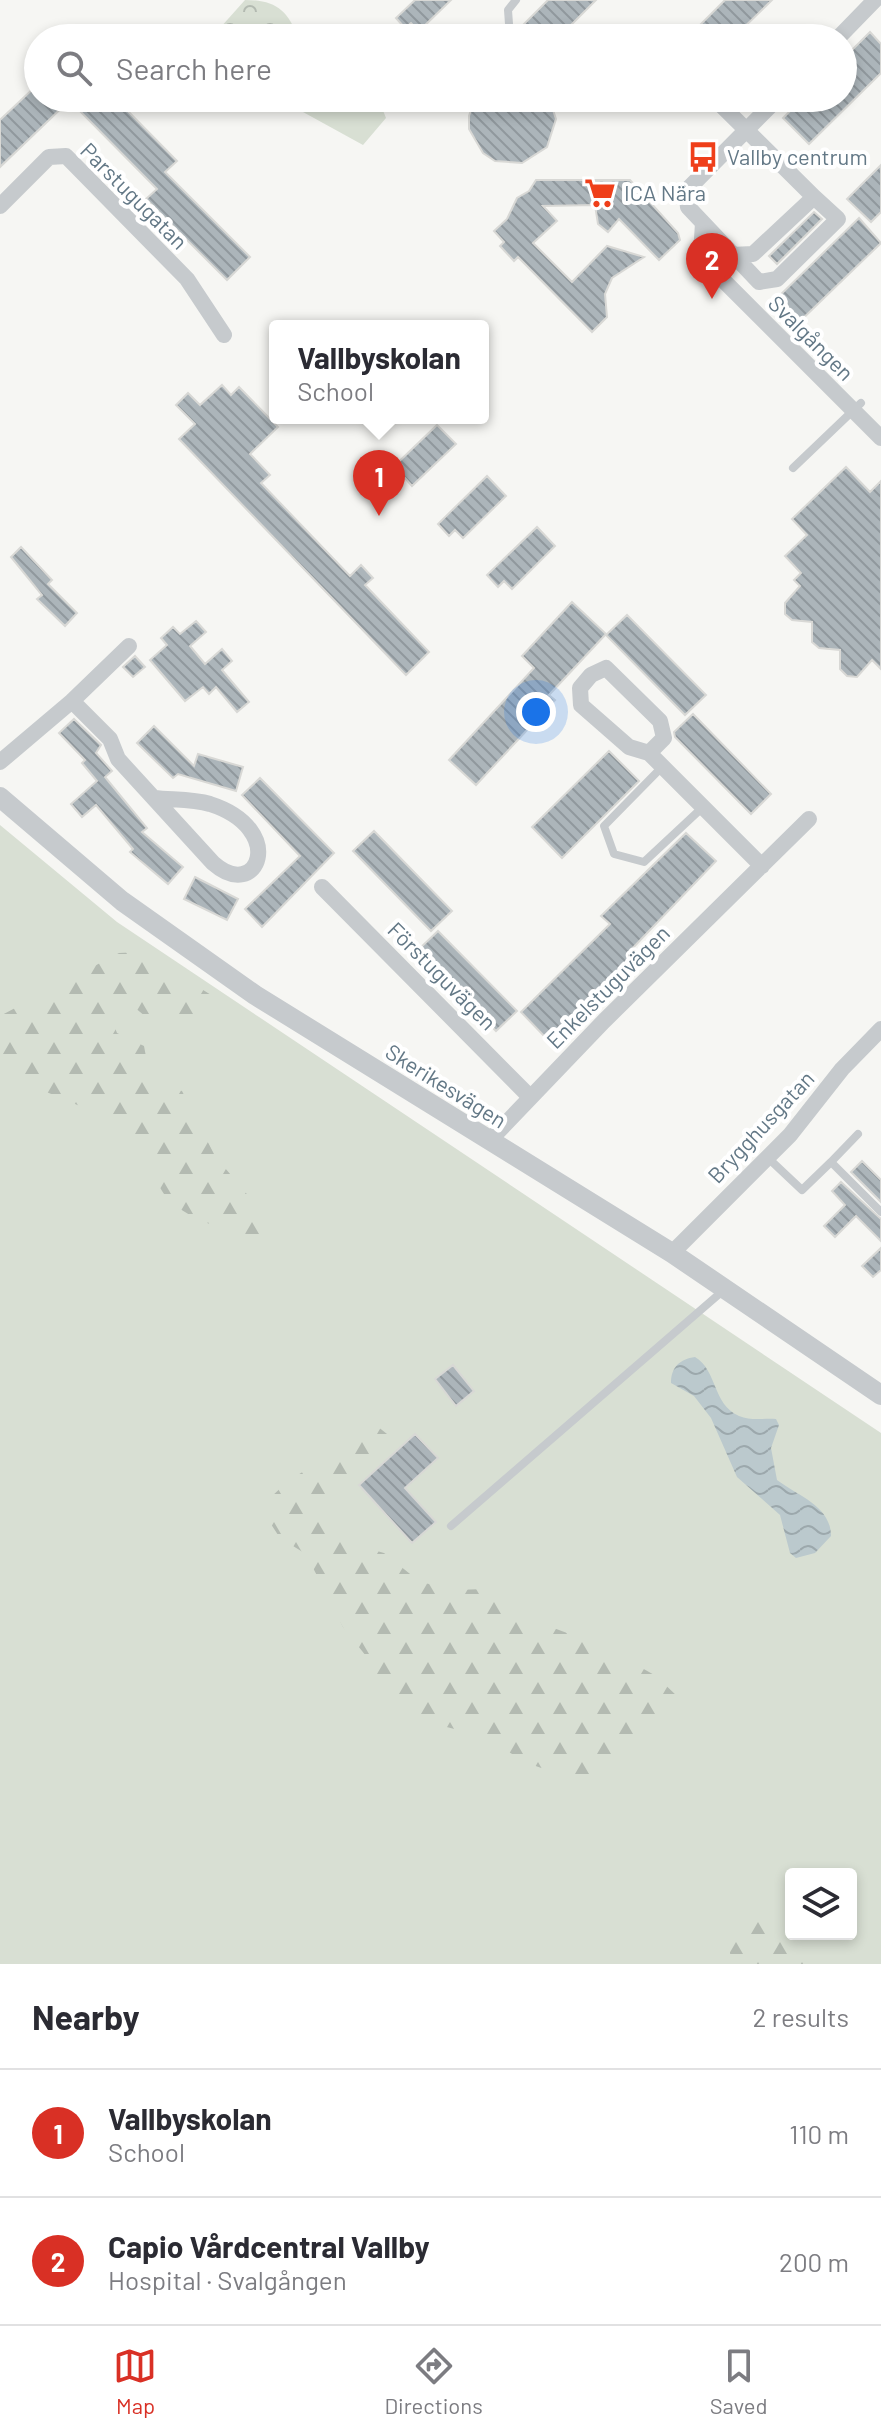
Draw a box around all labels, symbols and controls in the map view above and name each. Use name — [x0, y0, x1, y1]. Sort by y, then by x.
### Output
search box — [24, 24, 857, 112]
icon: search — [52, 46, 96, 90]
text: Search here — [116, 50, 272, 86]
street label: Parstugugatan — [76, 137, 193, 254]
bus stop icon: Vallby centrum — [686, 140, 720, 174]
place label: Vallby centrum — [727, 143, 868, 169]
supermarket icon: ICA Nära — [583, 176, 617, 210]
place label: ICA Nära — [624, 179, 706, 205]
pin: 2 — [686, 233, 738, 299]
street label: Svalgången — [764, 289, 860, 385]
popup — [269, 320, 489, 424]
text: Vallbyskolan — [297, 339, 461, 375]
text: School — [297, 375, 374, 406]
pin: 1 — [353, 450, 405, 516]
your location — [516, 692, 556, 732]
street label: Förstuguvägen — [383, 916, 502, 1035]
street label: Enkelstuguvägen — [540, 919, 674, 1053]
street label: Skerikesvägen — [381, 1038, 512, 1133]
street label: Brygghusgatan — [702, 1065, 819, 1188]
map controls — [785, 1868, 857, 1940]
button: layers — [785, 1868, 857, 1940]
text: Nearby — [32, 1996, 140, 2037]
text: 2 results — [753, 2001, 849, 2032]
text: Vallbyskolan — [108, 2100, 272, 2136]
text: 1 — [53, 2118, 63, 2149]
text: 110 m — [789, 2118, 849, 2149]
text: School — [108, 2136, 185, 2167]
text: Capio Vårdcentral Vallby — [108, 2228, 430, 2264]
text: 2 — [51, 2246, 65, 2277]
text: 200 m — [779, 2246, 849, 2277]
text: Hospital · Svalgången — [108, 2264, 347, 2295]
tab: Map — [113, 2344, 157, 2418]
tab: Directions — [384, 2344, 483, 2418]
tab: Saved — [710, 2344, 767, 2418]

